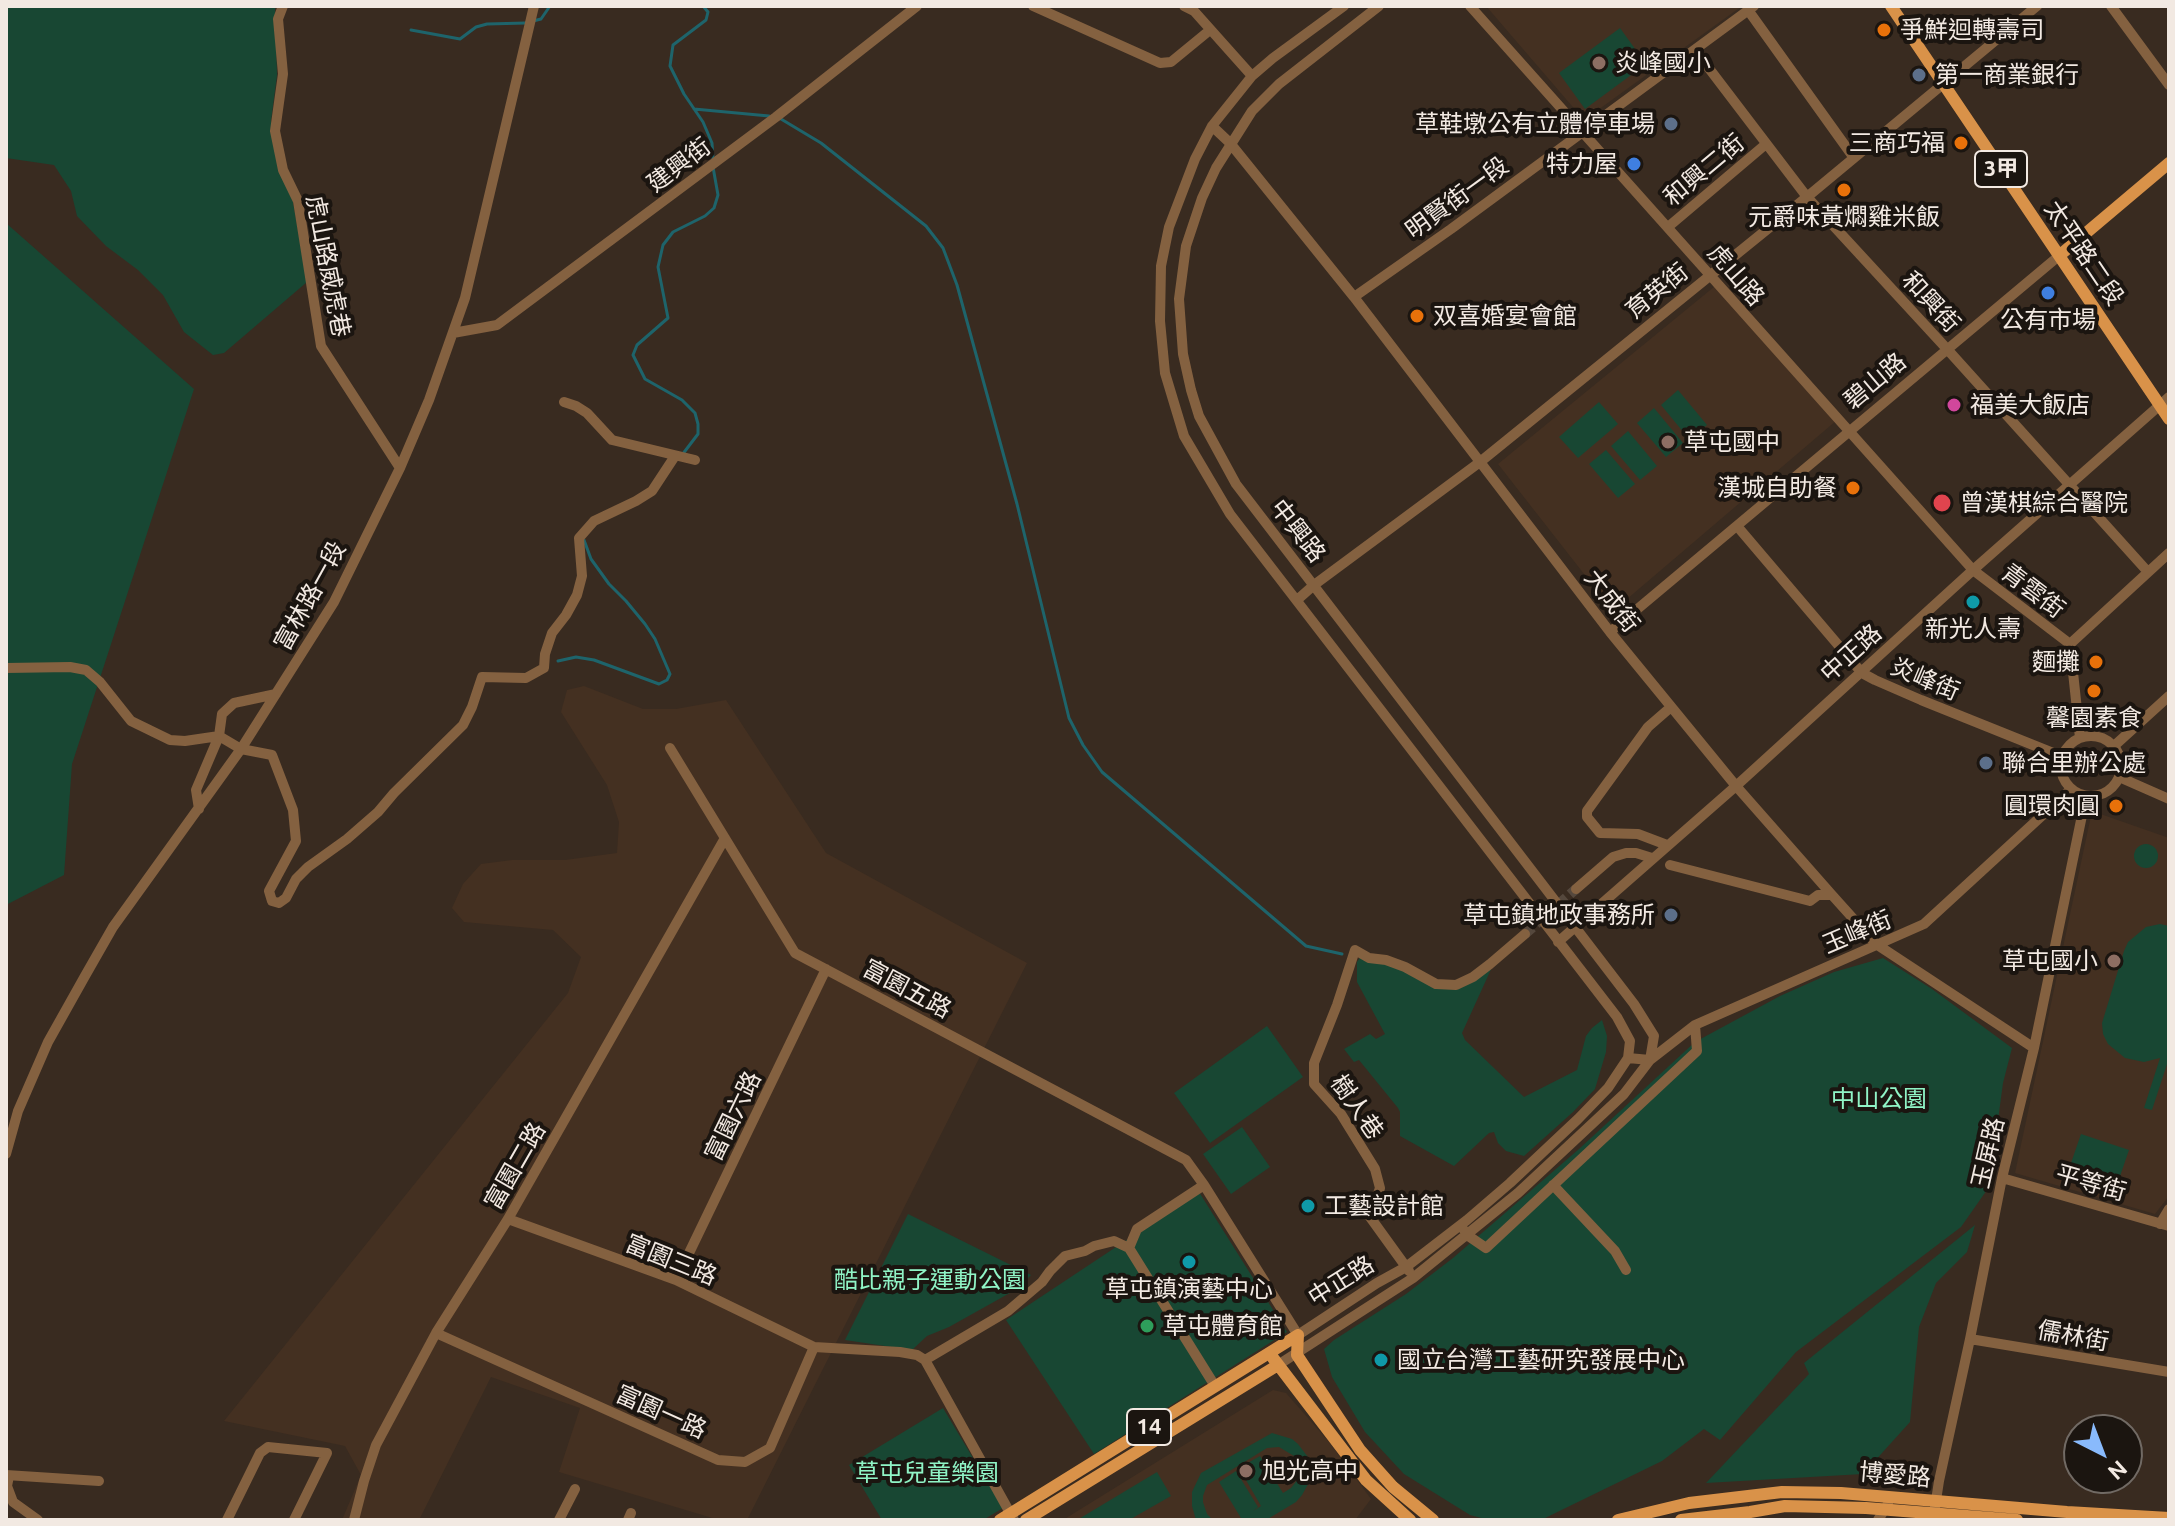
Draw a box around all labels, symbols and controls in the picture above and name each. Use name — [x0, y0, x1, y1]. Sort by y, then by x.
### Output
place label: 爭鮮迴轉壽司 — [1900, 16, 2044, 44]
marker: 爭鮮迴轉壽司 — [1875, 21, 1893, 39]
place label: 炎峰國小 — [1615, 49, 1711, 77]
marker: 炎峰國小 — [1590, 54, 1608, 72]
place label: 第一商業銀行 — [1935, 61, 2079, 89]
marker: 第一商業銀行 — [1910, 66, 1928, 84]
place label: 草鞋墩公有立體停車場 — [1415, 110, 1655, 138]
marker: 草鞋墩公有立體停車場 — [1662, 115, 1680, 133]
street label: 和興二街 — [1658, 128, 1750, 212]
place label: 三商巧福 — [1849, 129, 1945, 157]
street label: 建興街 — [642, 132, 716, 198]
marker: 三商巧福 — [1952, 134, 1970, 152]
place label: 特力屋 — [1546, 150, 1618, 178]
street label: 明賢街一段 — [1400, 151, 1514, 245]
road number: 3甲 — [1975, 151, 2027, 187]
marker: 特力屋 — [1625, 155, 1643, 173]
marker: 元爵味黃燜雞米飯 — [1835, 181, 1853, 199]
street label: 虎山路威虎巷 — [300, 193, 356, 339]
street label: 太平路二段 — [2039, 195, 2129, 311]
place label: 元爵味黃燜雞米飯 — [1748, 203, 1940, 231]
street label: 虎山路 — [1702, 238, 1770, 312]
street label: 育英街 — [1620, 257, 1694, 325]
street label: 和興街 — [1896, 266, 1966, 338]
marker: 公有市場 — [2039, 284, 2057, 302]
place label: 双喜婚宴會館 — [1433, 302, 1577, 330]
place label: 公有市場 — [2000, 306, 2096, 334]
marker: 双喜婚宴會館 — [1408, 307, 1426, 325]
street label: 碧山路 — [1838, 347, 1912, 415]
place label: 福美大飯店 — [1970, 391, 2090, 419]
marker: 福美大飯店 — [1945, 396, 1963, 414]
place label: 草屯國中 — [1684, 428, 1780, 456]
marker: 草屯國中 — [1659, 433, 1677, 451]
place label: 漢城自助餐 — [1717, 474, 1837, 502]
marker: 漢城自助餐 — [1844, 479, 1862, 497]
place label: 曾漢棋綜合醫院 — [1960, 489, 2128, 517]
marker: 曾漢棋綜合醫院 — [1931, 492, 1953, 514]
street label: 中興路 — [1264, 494, 1332, 568]
street label: 富林路一段 — [268, 537, 352, 655]
street label: 青雲街 — [1996, 558, 2070, 624]
street label: 大成街 — [1578, 564, 1646, 638]
marker: 新光人壽 — [1964, 593, 1982, 611]
place label: 新光人壽 — [1925, 615, 2021, 643]
street label: 中正路 — [1815, 618, 1887, 688]
place label: 麵攤 — [2032, 648, 2080, 676]
street label: 炎峰街 — [1886, 652, 1964, 706]
marker: 麵攤 — [2087, 653, 2105, 671]
marker: 馨園素食 — [2085, 682, 2103, 700]
place label: 馨園素食 — [2046, 704, 2142, 732]
place label: 聯合里辦公處 — [2002, 749, 2146, 777]
marker: 聯合里辦公處 — [1977, 754, 1995, 772]
place label: 圓環肉圓 — [2004, 792, 2100, 820]
marker: 圓環肉圓 — [2107, 797, 2125, 815]
place label: 草屯鎮地政事務所 — [1463, 901, 1655, 929]
street label: 玉峰街 — [1818, 905, 1896, 959]
marker: 草屯鎮地政事務所 — [1662, 906, 1680, 924]
place label: 草屯國小 — [2002, 947, 2098, 975]
marker: 草屯國小 — [2105, 952, 2123, 970]
street label: 富園五路 — [858, 954, 956, 1024]
street label: 富園六路 — [699, 1067, 767, 1165]
street label: 樹人巷 — [1325, 1069, 1389, 1145]
park label: 中山公園 — [1831, 1085, 1927, 1113]
street label: 玉屏路 — [1966, 1115, 2010, 1191]
street label: 富園二路 — [479, 1117, 551, 1215]
street label: 平等街 — [2052, 1159, 2130, 1207]
place label: 工藝設計館 — [1324, 1192, 1444, 1220]
marker: 工藝設計館 — [1299, 1197, 1317, 1215]
street label: 富園三路 — [621, 1229, 721, 1291]
street label: 中正路 — [1303, 1250, 1379, 1312]
marker: 草屯鎮演藝中心 — [1180, 1253, 1198, 1271]
park label: 酷比親子運動公園 — [834, 1266, 1026, 1294]
place label: 草屯鎮演藝中心 — [1105, 1275, 1273, 1303]
place label: 草屯體育館 — [1163, 1312, 1283, 1340]
street label: 儒林街 — [2035, 1316, 2111, 1356]
marker: 草屯體育館 — [1138, 1317, 1156, 1335]
place label: 國立台灣工藝研究發展中心 — [1397, 1346, 1685, 1374]
marker: 國立台灣工藝研究發展中心 — [1372, 1351, 1390, 1369]
street label: 富園一路 — [611, 1379, 711, 1445]
road number: 14 — [1127, 1409, 1171, 1445]
north arrow — [2063, 1414, 2143, 1494]
text: N — [2104, 1456, 2133, 1485]
place label: 旭光高中 — [1262, 1457, 1358, 1485]
street label: 博愛路 — [1858, 1458, 1932, 1492]
park label: 草屯兒童樂園 — [855, 1459, 999, 1487]
marker: 旭光高中 — [1237, 1462, 1255, 1480]

